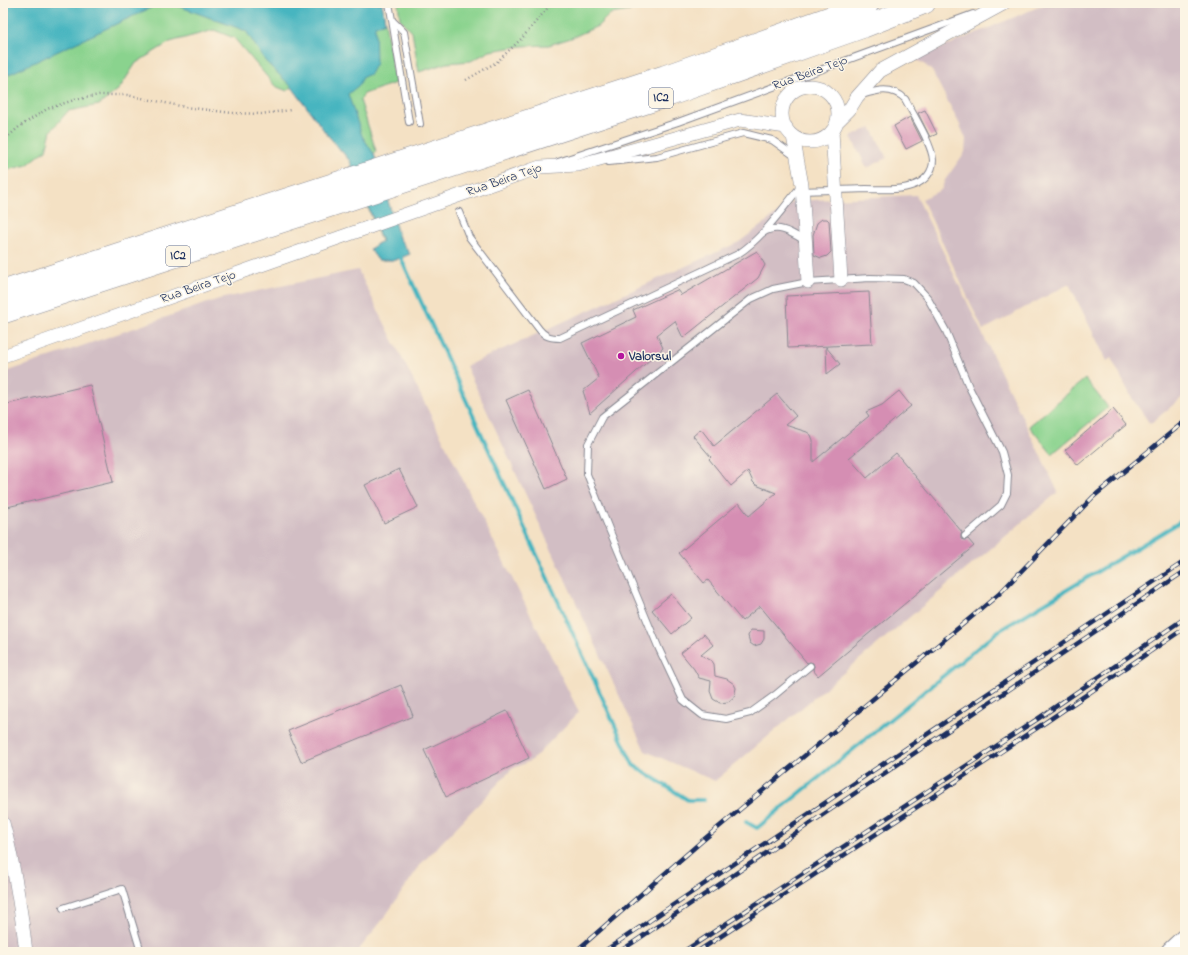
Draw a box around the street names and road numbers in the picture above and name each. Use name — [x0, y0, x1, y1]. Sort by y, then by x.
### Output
street label: Rua Beira Tejo — [770, 51, 850, 95]
road number: IC2 — [649, 88, 673, 108]
street label: Rua Beira Tejo — [464, 158, 545, 202]
road number: IC2 — [166, 246, 190, 266]
street label: Rua Beira Tejo — [158, 265, 239, 309]

